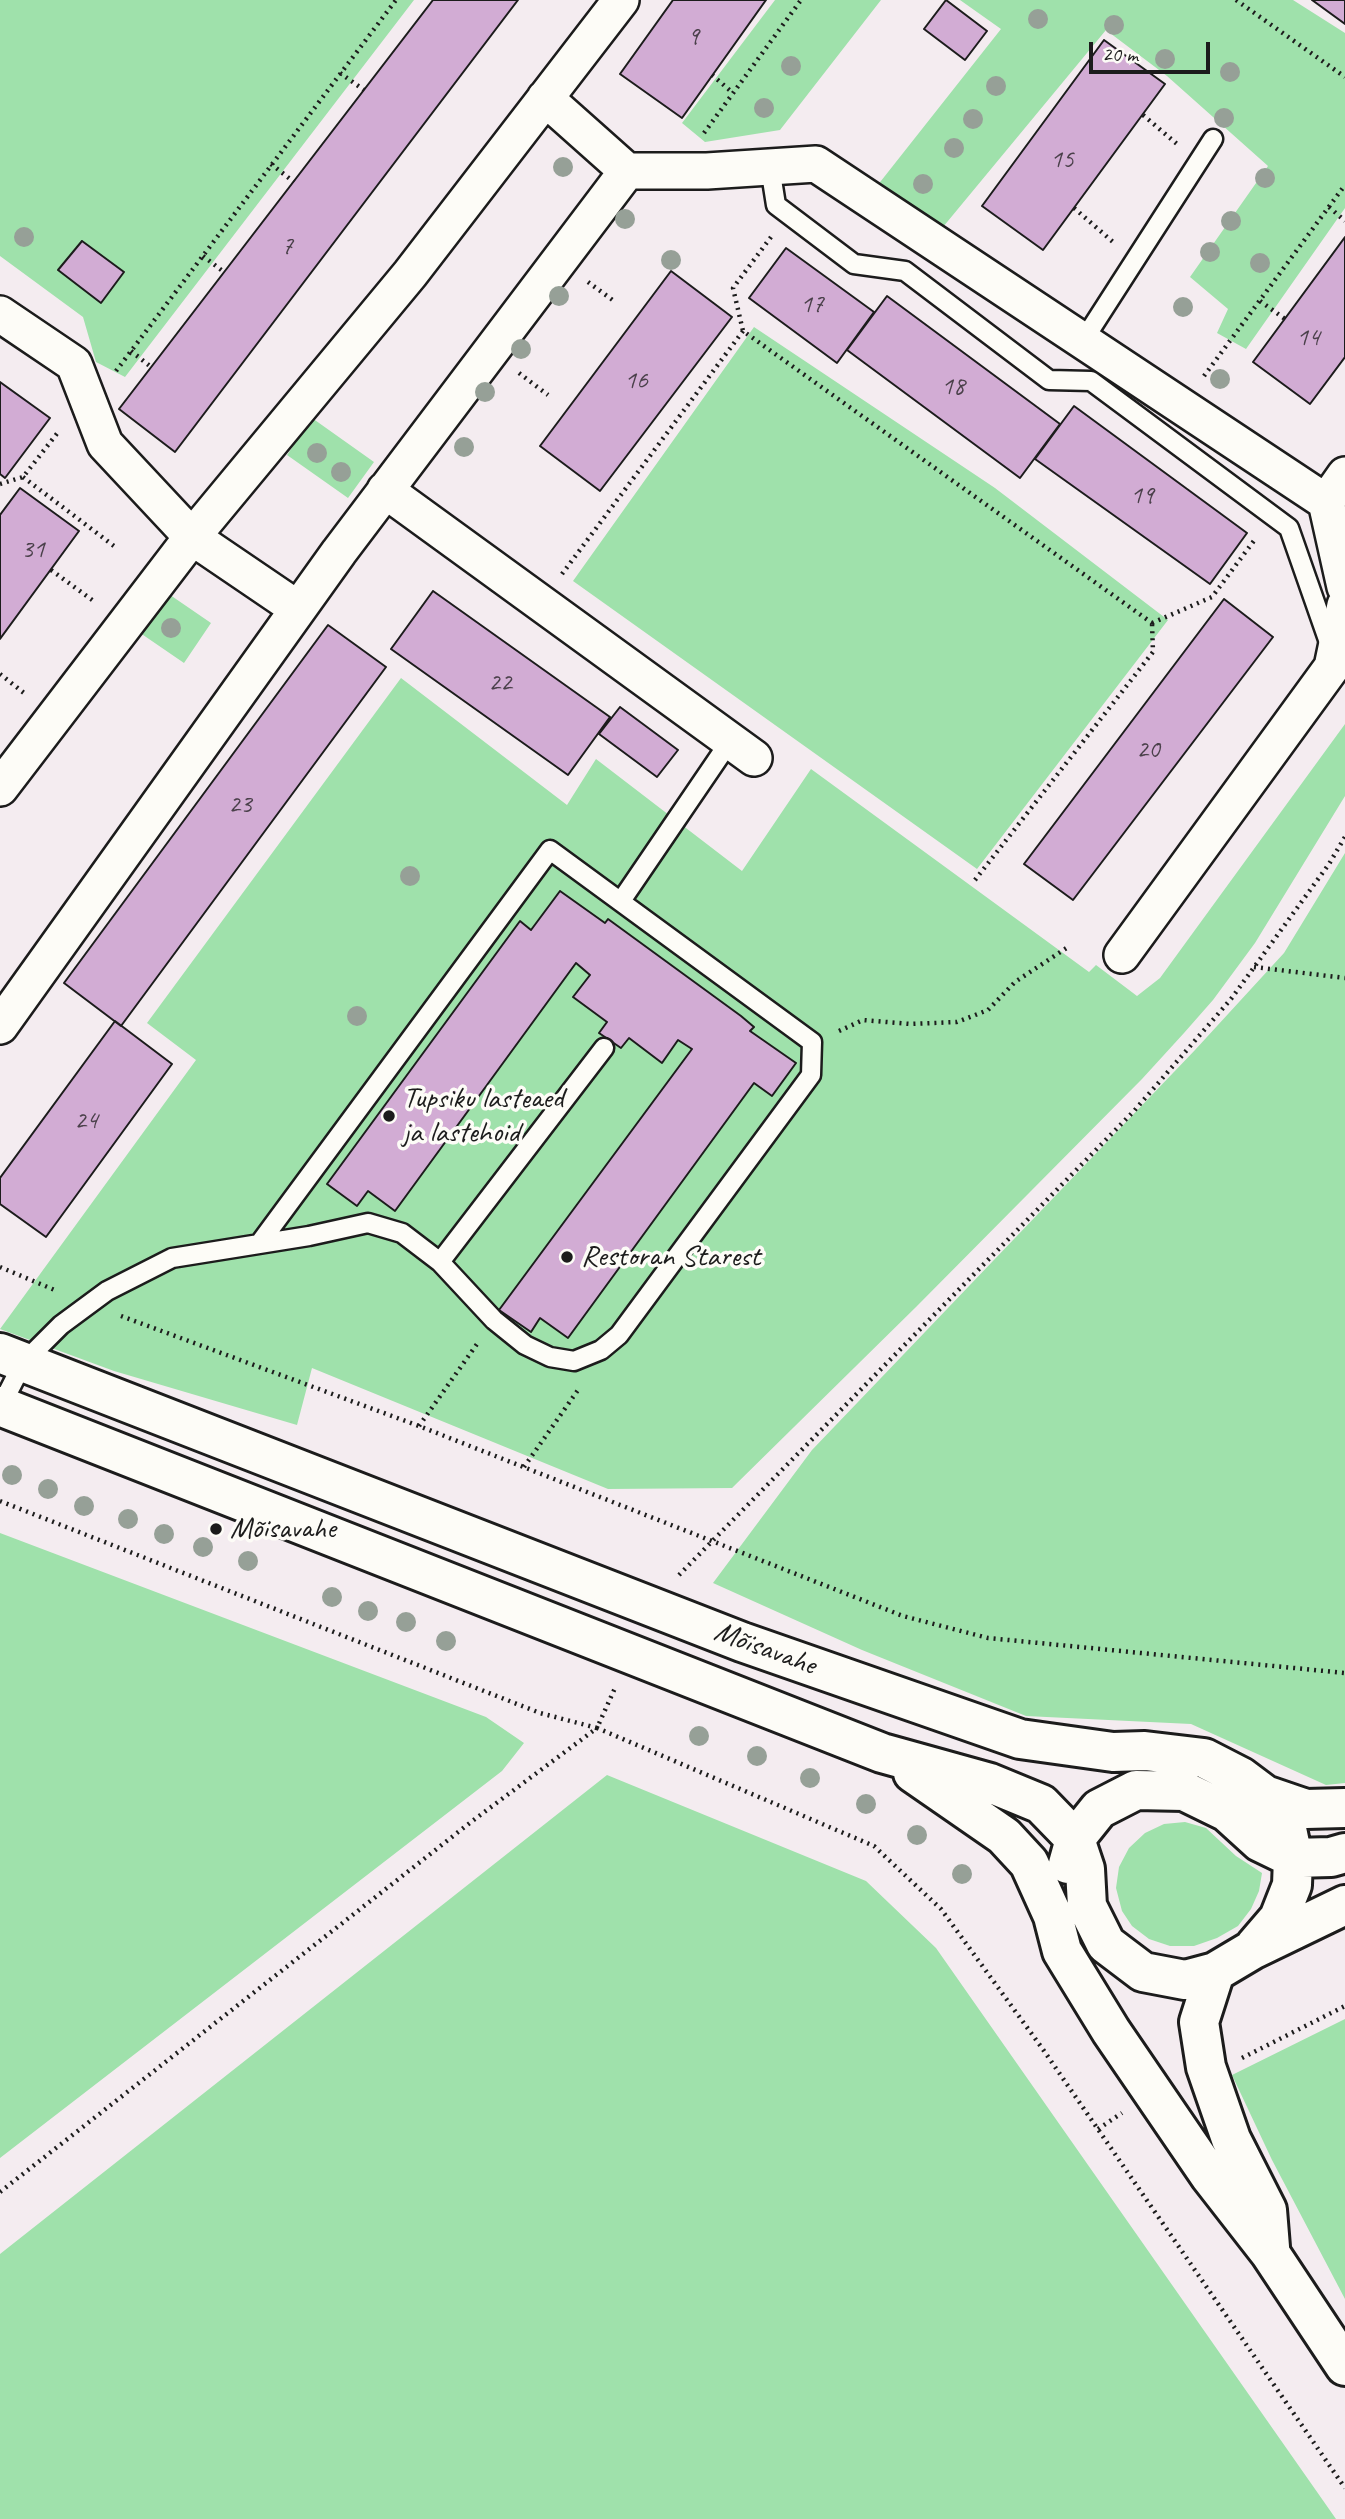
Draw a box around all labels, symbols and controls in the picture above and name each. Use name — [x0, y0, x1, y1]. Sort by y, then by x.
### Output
house number: 9 — [687, 21, 699, 53]
scale bar — [1093, 28, 1214, 72]
text: 20 m — [1102, 41, 1138, 67]
house number: 15 — [1050, 144, 1074, 176]
house number: 7 — [281, 231, 293, 263]
house number: 17 — [800, 289, 824, 321]
house number: 14 — [1296, 322, 1320, 354]
house number: 16 — [624, 365, 648, 397]
house number: 18 — [941, 371, 965, 403]
house number: 19 — [1130, 480, 1154, 512]
house number: 31 — [21, 534, 45, 566]
house number: 22 — [488, 667, 512, 699]
house number: 20 — [1136, 734, 1160, 766]
house number: 23 — [228, 789, 252, 821]
place label: Tupsiku lasteaed ja lastehoid — [403, 1081, 564, 1152]
house number: 24 — [74, 1105, 98, 1137]
marker: Tupsiku lasteaed ja lastehoid — [381, 1108, 397, 1124]
place label: Restoran Starest — [581, 1239, 760, 1275]
marker: Restoran Starest — [559, 1249, 575, 1265]
place label: Mõisavahe — [230, 1511, 336, 1547]
marker: Mõisavahe — [208, 1521, 224, 1537]
street label: Mõisavahe — [709, 1614, 821, 1684]

